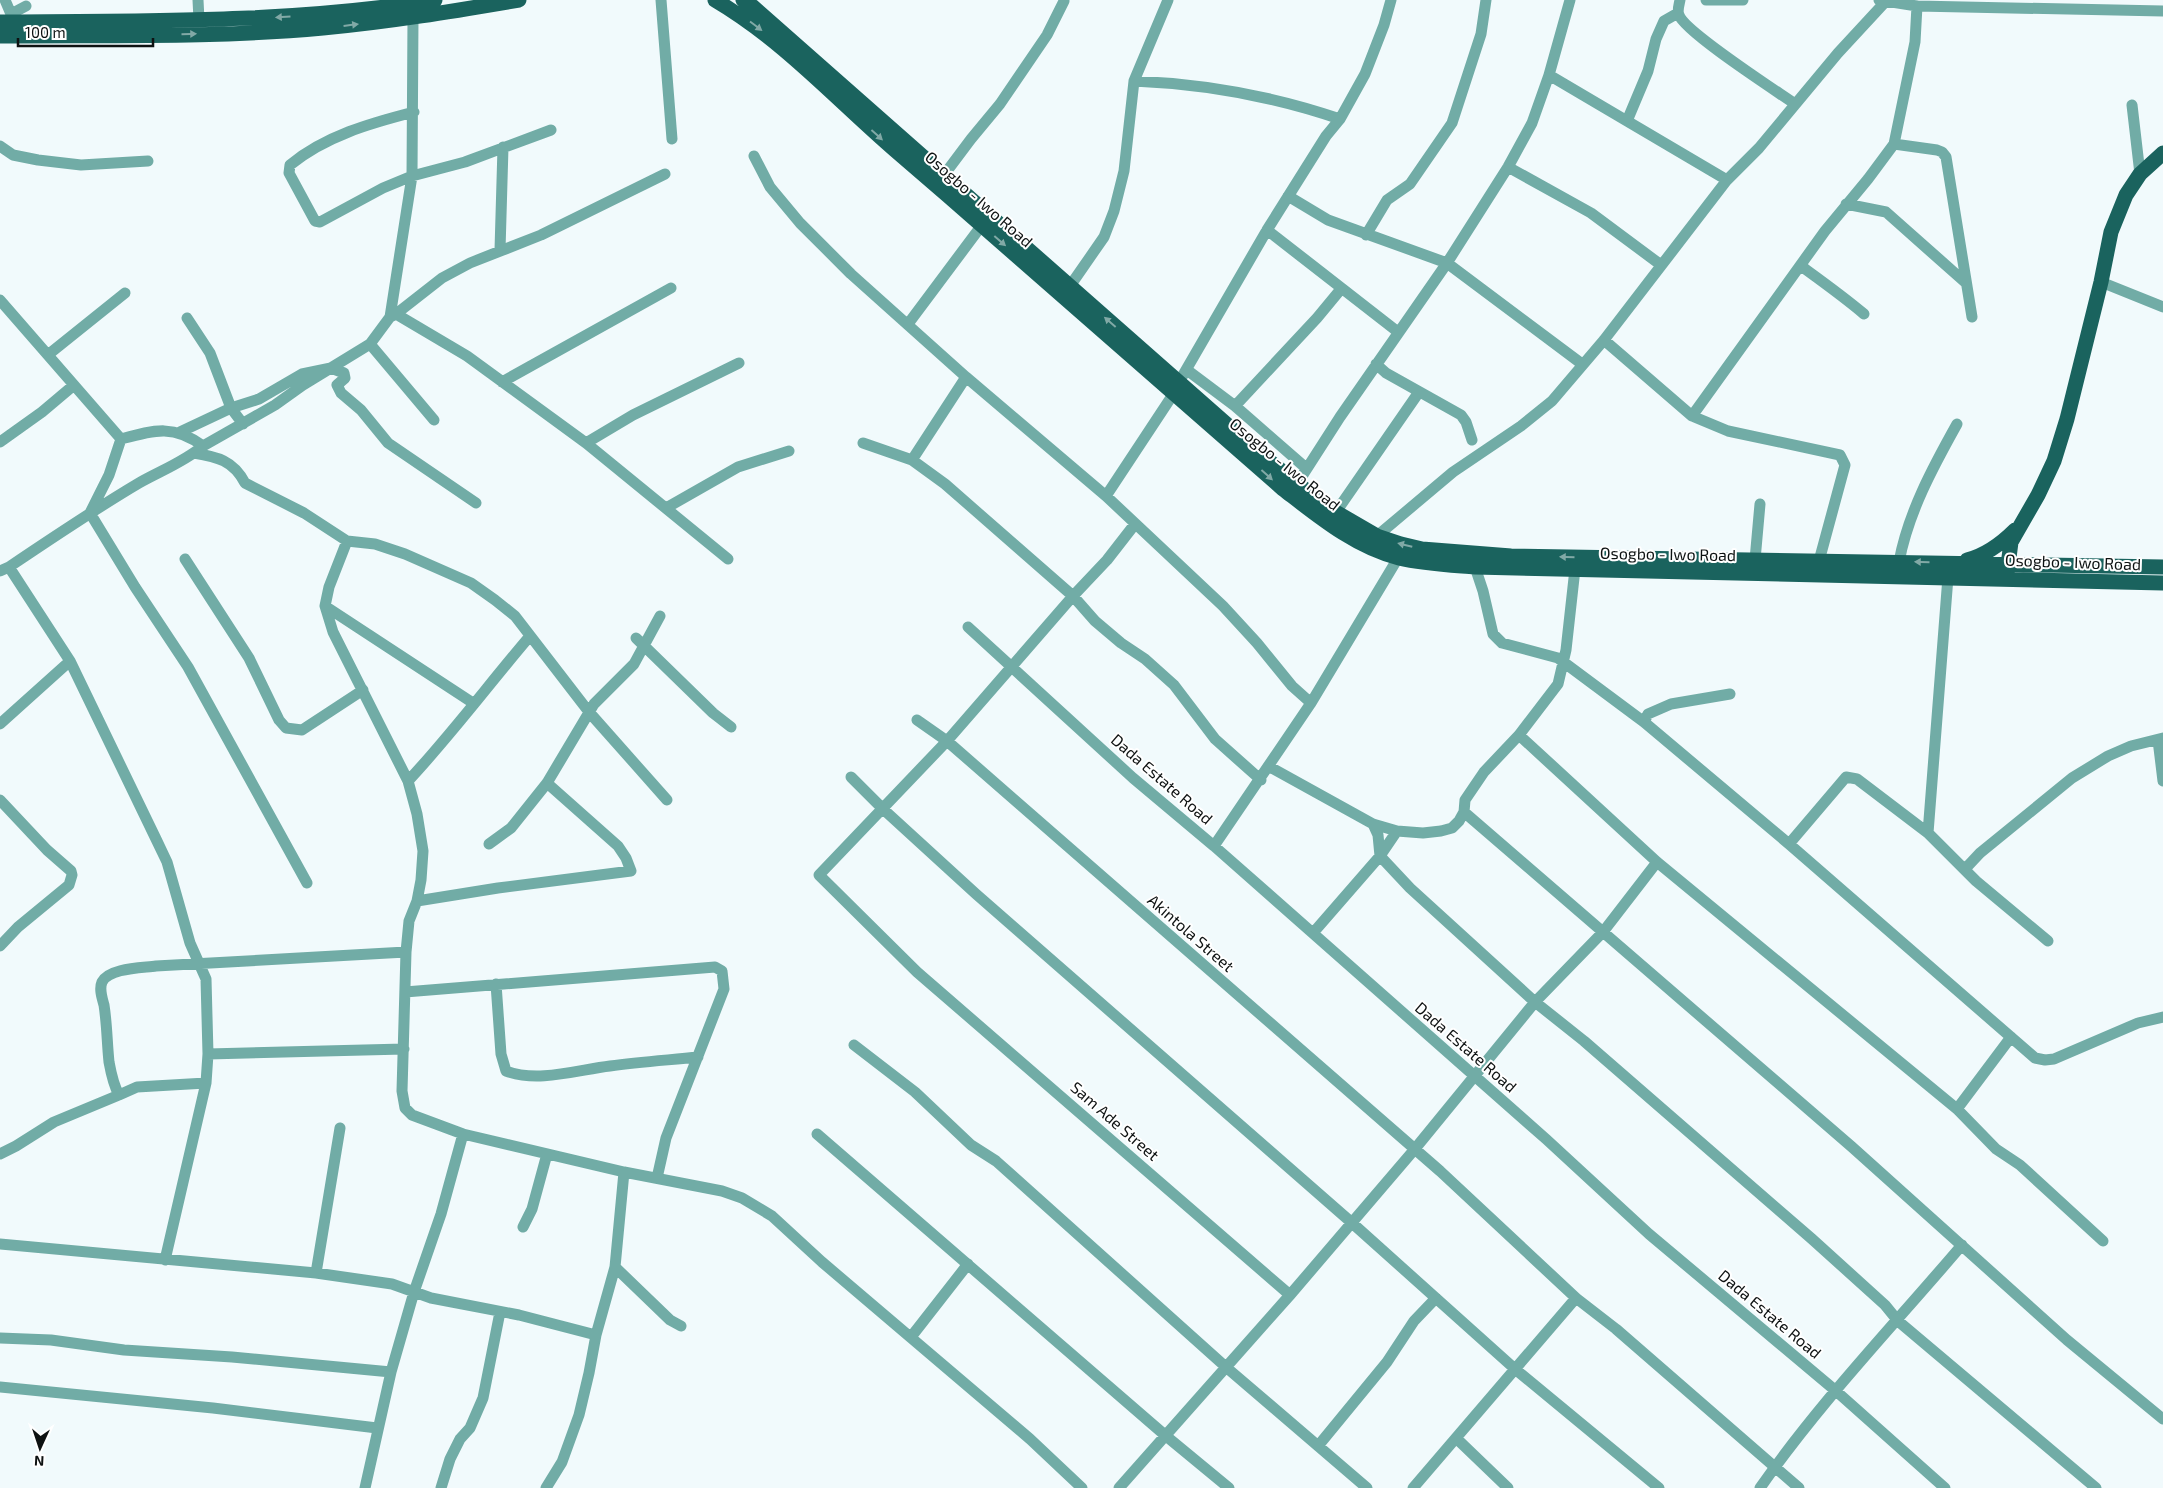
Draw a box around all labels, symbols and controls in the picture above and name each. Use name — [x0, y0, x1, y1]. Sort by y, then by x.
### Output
one-way arrow — [274, 13, 290, 21]
scale bar — [18, 15, 152, 47]
one-way arrow — [343, 21, 359, 29]
one-way arrow — [749, 21, 762, 32]
text: 100 m — [25, 23, 66, 41]
one-way arrow — [181, 29, 197, 37]
one-way arrow — [871, 129, 883, 141]
street label: Osogbo - Iwo Road — [922, 147, 1037, 250]
one-way arrow — [994, 235, 1006, 247]
one-way arrow — [1105, 316, 1117, 328]
street label: Osogbo - Iwo Road — [1226, 413, 1344, 514]
one-way arrow — [1261, 469, 1273, 481]
one-way arrow — [1398, 541, 1413, 549]
street label: Osogbo - Iwo Road — [1600, 543, 1736, 564]
street label: Osogbo - Iwo Road — [2005, 550, 2141, 573]
one-way arrow — [1559, 553, 1575, 561]
one-way arrow — [1914, 558, 1930, 566]
street label: Dada Estate Road — [1108, 729, 1217, 828]
street label: Akintola Street — [1144, 890, 1238, 975]
street label: Dada Estate Road — [1412, 997, 1521, 1096]
street label: Sam Ade Street — [1067, 1077, 1163, 1164]
street label: Dada Estate Road — [1715, 1265, 1825, 1362]
north arrow — [15, 1423, 65, 1473]
text: N — [34, 1453, 45, 1470]

